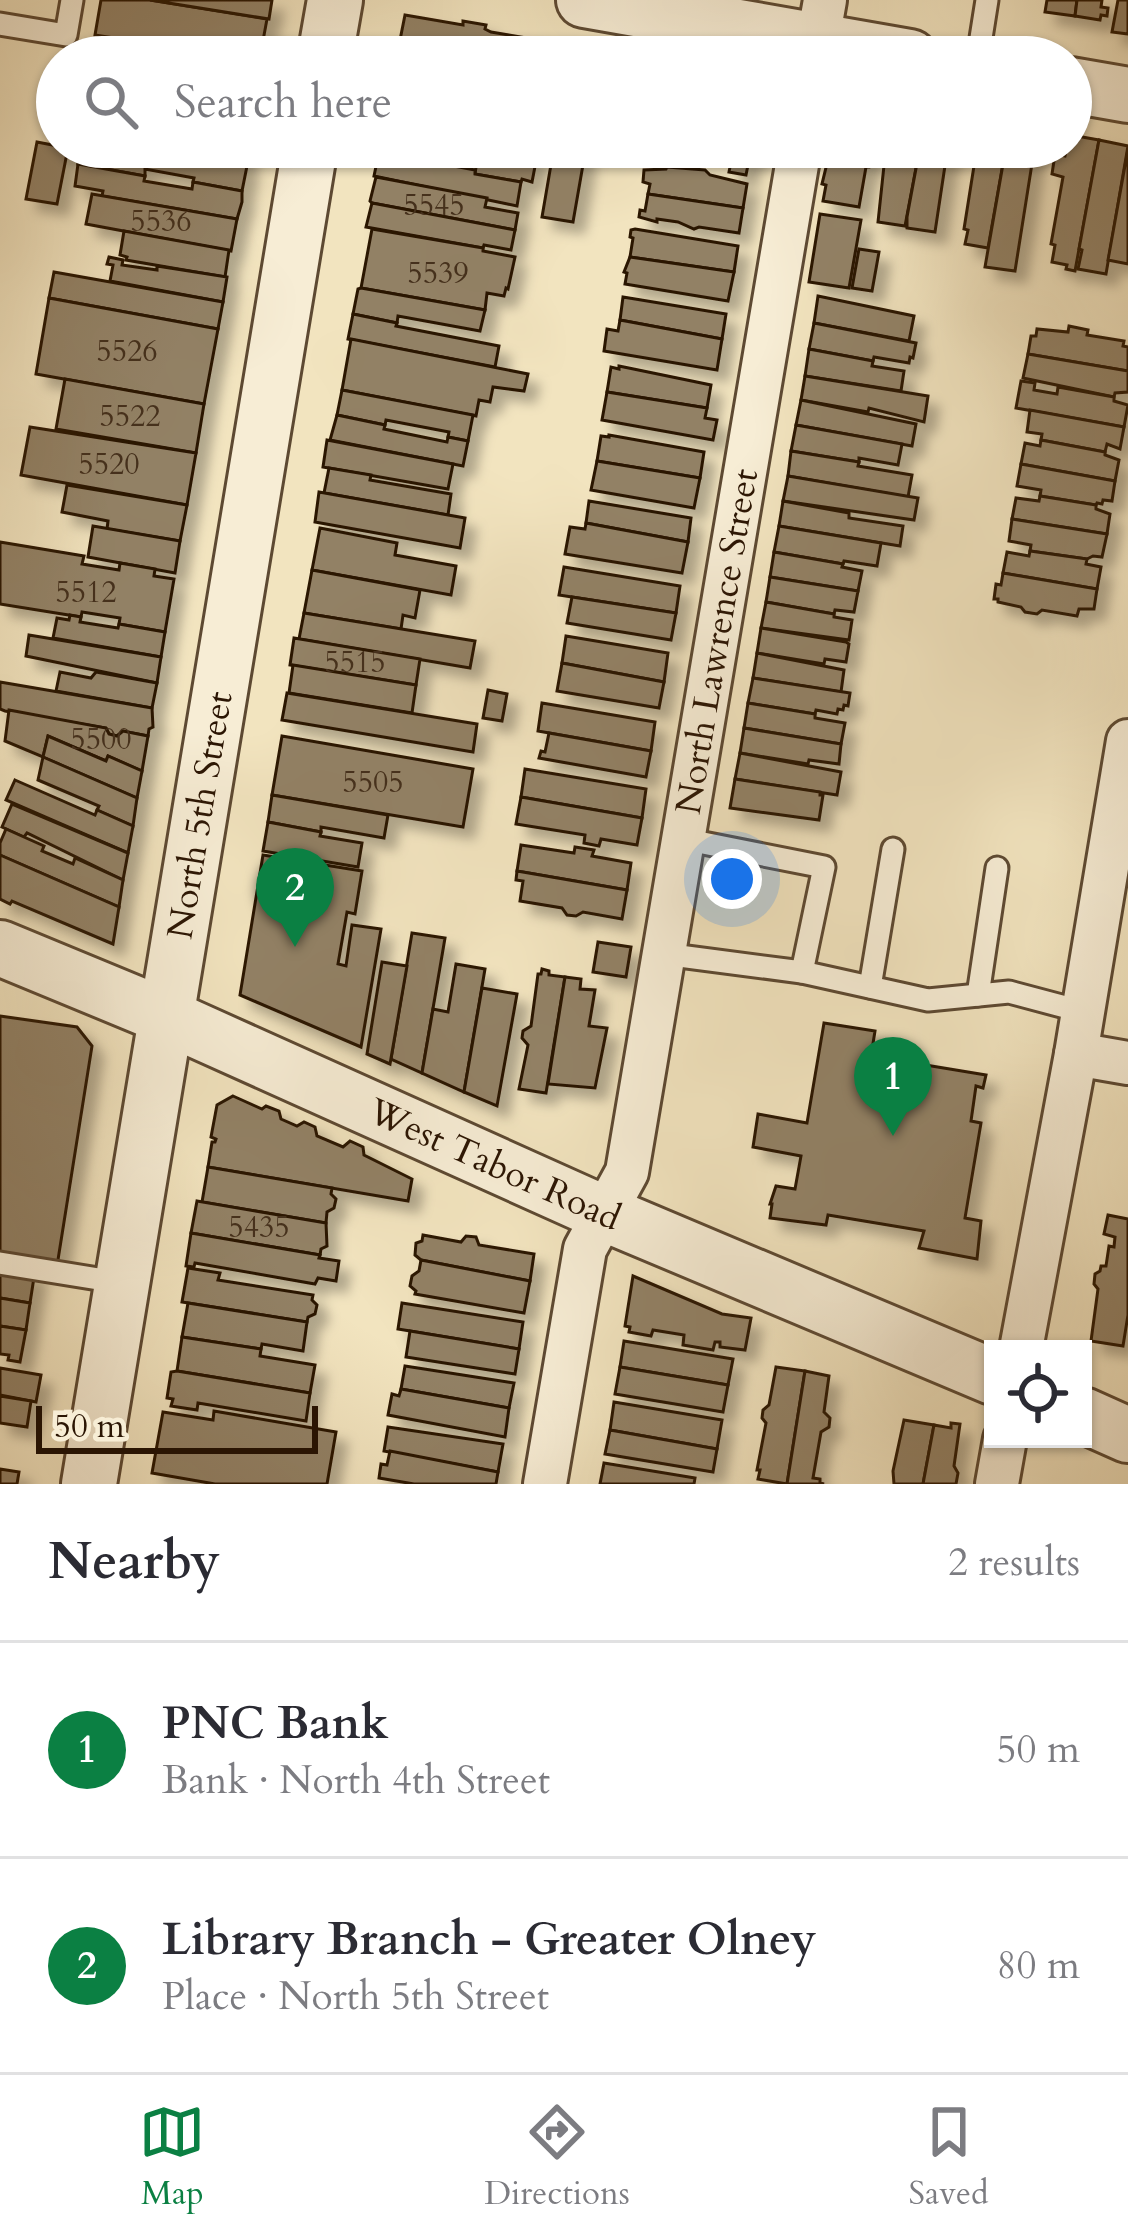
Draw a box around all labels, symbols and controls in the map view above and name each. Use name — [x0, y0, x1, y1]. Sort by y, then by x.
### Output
search box — [36, 36, 1092, 168]
icon: search — [78, 69, 144, 135]
text: Search here — [174, 72, 392, 133]
house number: 5545 — [403, 185, 465, 226]
house number: 5536 — [130, 201, 192, 242]
house number: 5539 — [407, 253, 469, 294]
house number: 5526 — [96, 331, 158, 372]
house number: 5522 — [99, 396, 161, 437]
house number: 5520 — [78, 444, 140, 485]
street label: North Lawrence Street — [663, 465, 770, 818]
house number: 5512 — [55, 572, 117, 613]
house number: 5515 — [324, 642, 386, 683]
street label: North 5th Street — [155, 688, 244, 942]
house number: 5500 — [70, 719, 132, 760]
house number: 5505 — [342, 762, 404, 803]
pin: 2 — [256, 848, 334, 947]
your location — [702, 849, 762, 909]
pin: 1 — [854, 1037, 932, 1136]
street label: West Tabor Road — [360, 1086, 628, 1242]
house number: 5435 — [228, 1207, 290, 1248]
map controls — [984, 1340, 1092, 1448]
button: locate — [984, 1340, 1092, 1448]
scale bar — [36, 1400, 318, 1453]
text: 50 m — [54, 1404, 125, 1449]
text: Nearby — [48, 1527, 220, 1597]
text: 2 results — [948, 1536, 1080, 1589]
text: PNC Bank — [162, 1693, 389, 1754]
text: 1 — [77, 1723, 97, 1776]
text: 50 m — [997, 1723, 1080, 1776]
text: Bank · North 4th Street — [162, 1754, 550, 1807]
text: Library Branch - Greater Olney — [162, 1909, 816, 1970]
text: 2 — [77, 1939, 97, 1992]
text: 80 m — [997, 1939, 1080, 1992]
text: Place · North 5th Street — [162, 1970, 549, 2023]
tab: Map — [139, 2099, 205, 2216]
tab: Directions — [484, 2099, 630, 2216]
tab: Saved — [909, 2099, 989, 2216]

